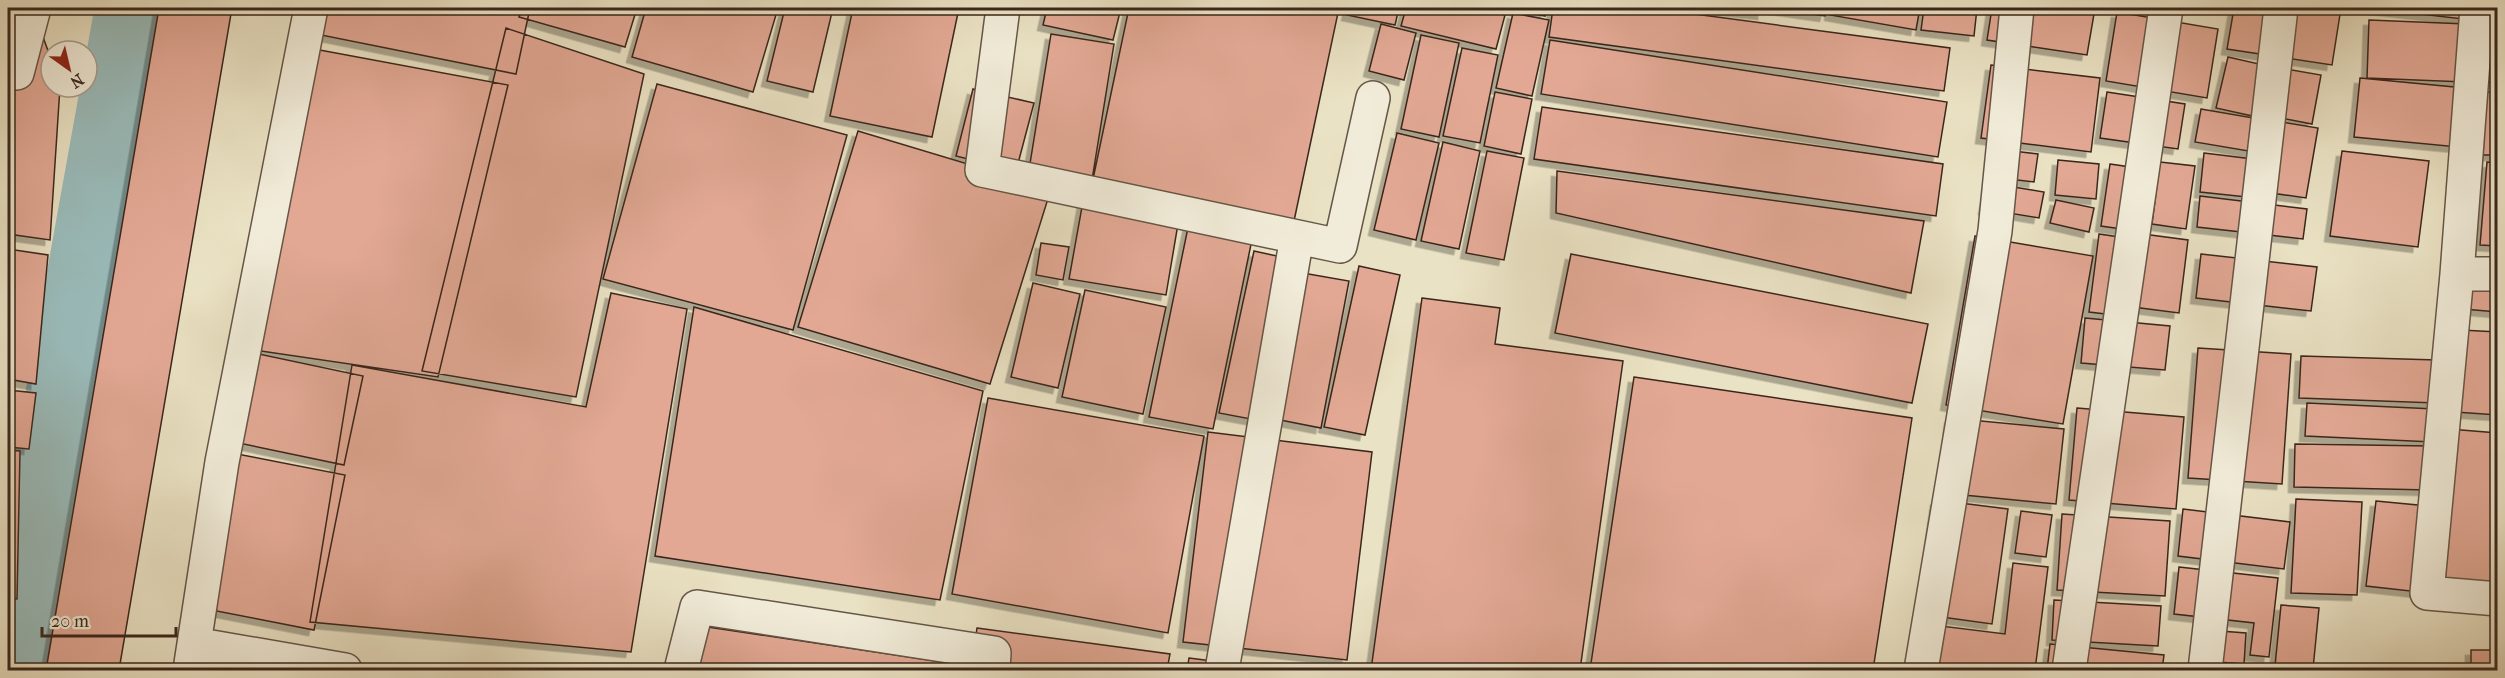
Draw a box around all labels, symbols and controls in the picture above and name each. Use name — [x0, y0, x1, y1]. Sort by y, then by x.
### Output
north arrow — [39, 39, 99, 99]
text: N — [66, 70, 87, 93]
scale bar — [42, 600, 176, 638]
text: 20 m — [51, 611, 89, 632]

